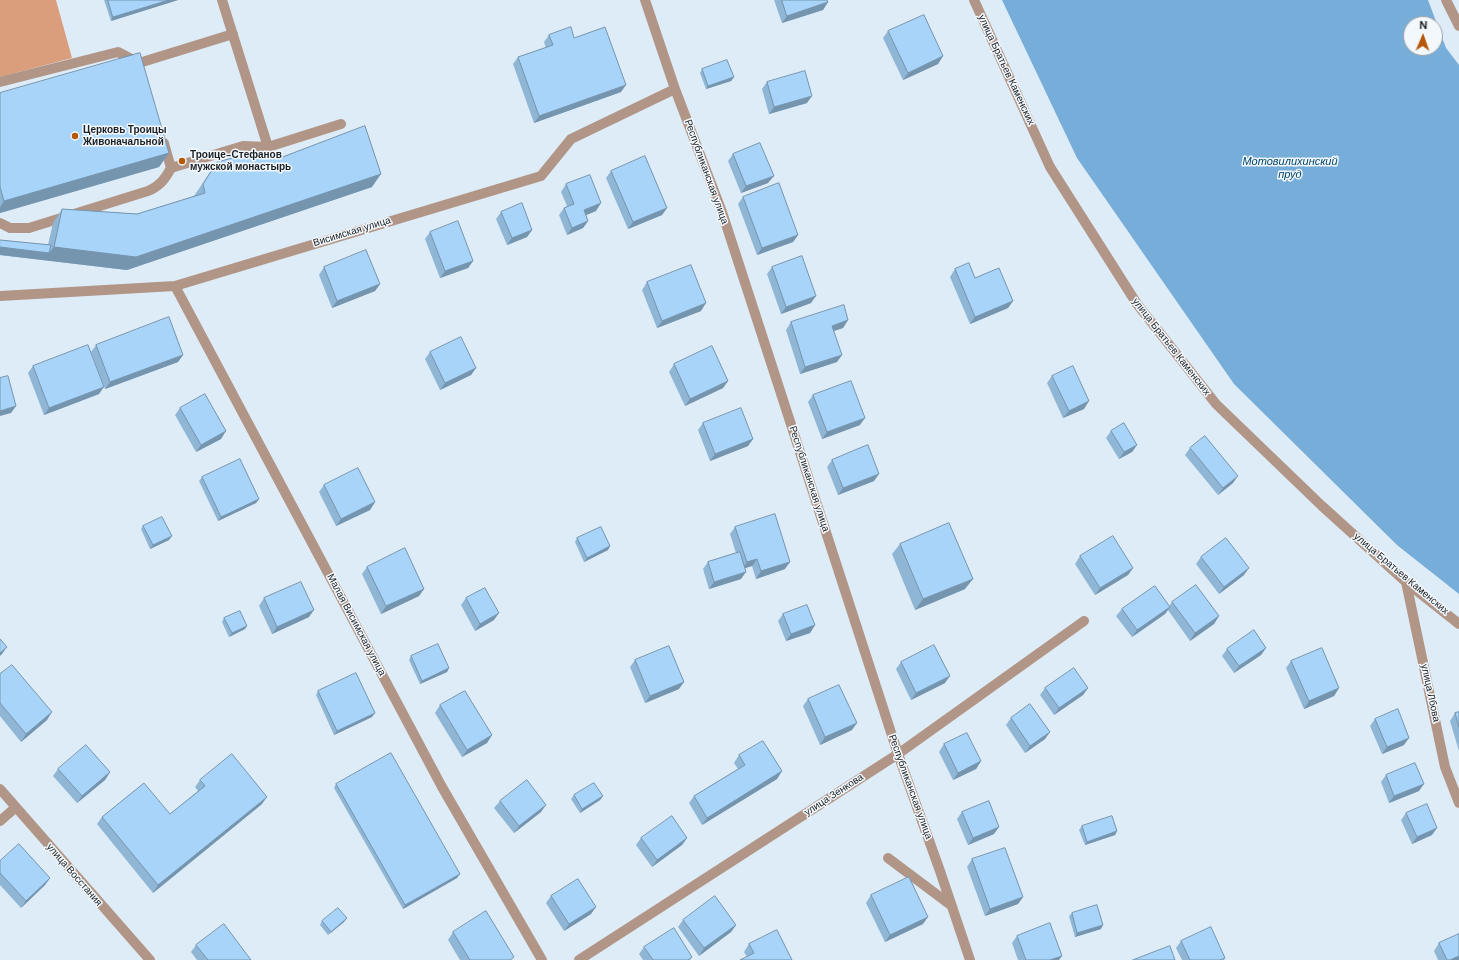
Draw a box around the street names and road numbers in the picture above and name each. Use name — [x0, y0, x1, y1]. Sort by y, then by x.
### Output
street label: улица Братьев Каменских — [975, 13, 1037, 127]
street label: Республиканская улица — [681, 118, 731, 226]
street label: Висимская улица — [312, 215, 392, 249]
street label: улица Братьев Каменских — [1129, 296, 1213, 398]
street label: Республиканская улица — [786, 425, 832, 533]
street label: улица Братьев Каменских — [1351, 531, 1451, 617]
street label: Малая Висимская улица — [324, 572, 388, 678]
street label: улица Лбова — [1418, 663, 1442, 723]
street label: Республиканская улица — [885, 733, 935, 841]
street label: улица Зенкова — [802, 771, 866, 819]
street label: улица Восстания — [44, 841, 104, 909]

